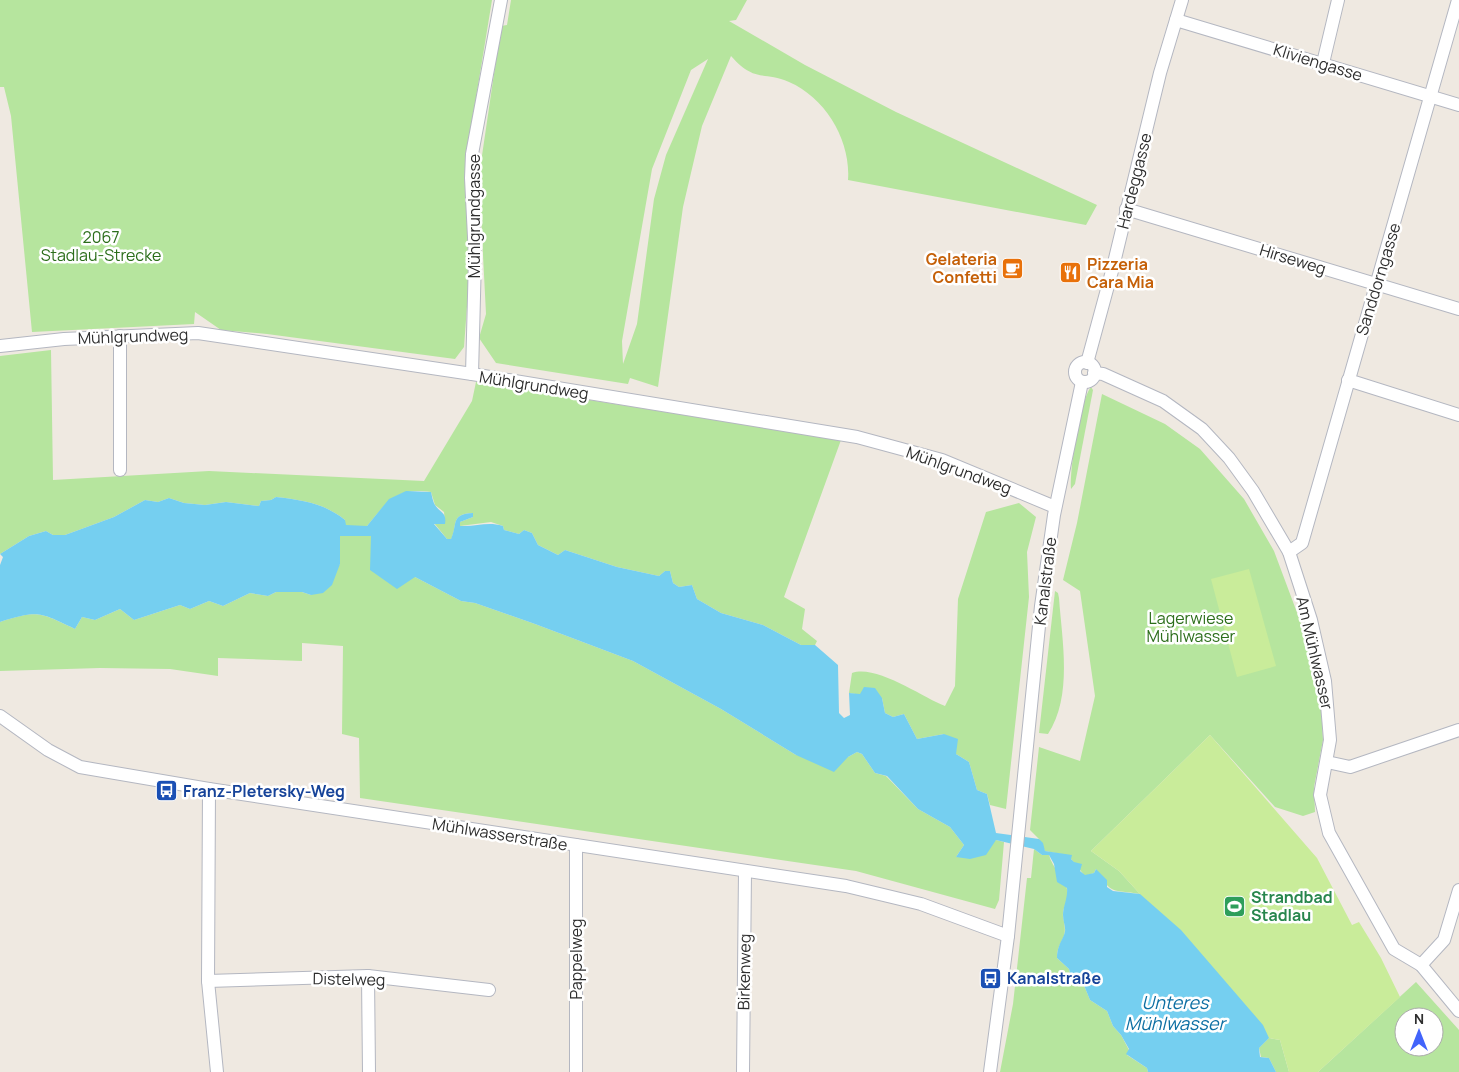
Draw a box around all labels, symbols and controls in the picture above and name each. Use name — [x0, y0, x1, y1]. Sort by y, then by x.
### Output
street label: Kliviengasse — [1271, 38, 1365, 86]
street label: Hardeggasse — [1111, 131, 1157, 231]
street label: Mühlgrundgasse — [463, 154, 485, 278]
street label: Sanddorngasse — [1350, 220, 1406, 338]
park label: 2067 Stadlau-Strecke — [41, 226, 161, 266]
street label: Hirseweg — [1257, 238, 1329, 280]
place label: Gelateria Confetti — [926, 248, 997, 288]
place label: Pizzeria Cara Mia — [1087, 253, 1154, 293]
cafe icon: Gelateria Confetti — [1001, 256, 1025, 280]
restaurant icon: Pizzeria Cara Mia — [1059, 261, 1083, 285]
street label: Mühlgrundweg — [77, 323, 189, 349]
street label: Mühlgrundweg — [478, 365, 590, 405]
street label: Mühlgrundweg — [903, 441, 1015, 499]
street label: Kanalstraße — [1029, 536, 1061, 626]
street label: Am Mühlwasser — [1291, 594, 1339, 712]
park label: Lagerwiese Mühlwasser — [1147, 607, 1236, 647]
bus stop icon: Franz-Pletersky-Weg — [155, 779, 179, 803]
place label: Franz-Pletersky-Weg — [183, 780, 345, 802]
street label: Mühlwasserstraße — [431, 812, 569, 856]
place label: Strandbad Stadlau — [1251, 886, 1333, 926]
sports icon: Strandbad Stadlau — [1223, 894, 1247, 918]
street label: Pappelweg — [565, 919, 587, 1000]
street label: Birkenweg — [732, 934, 756, 1010]
bus stop icon: Kanalstraße — [979, 966, 1003, 990]
street label: Distelweg — [312, 967, 386, 991]
place label: Kanalstraße — [1007, 967, 1101, 989]
water label: Unteres Mühlwasser — [1125, 990, 1227, 1035]
north arrow — [1394, 1007, 1444, 1057]
text: N — [1414, 1009, 1424, 1028]

